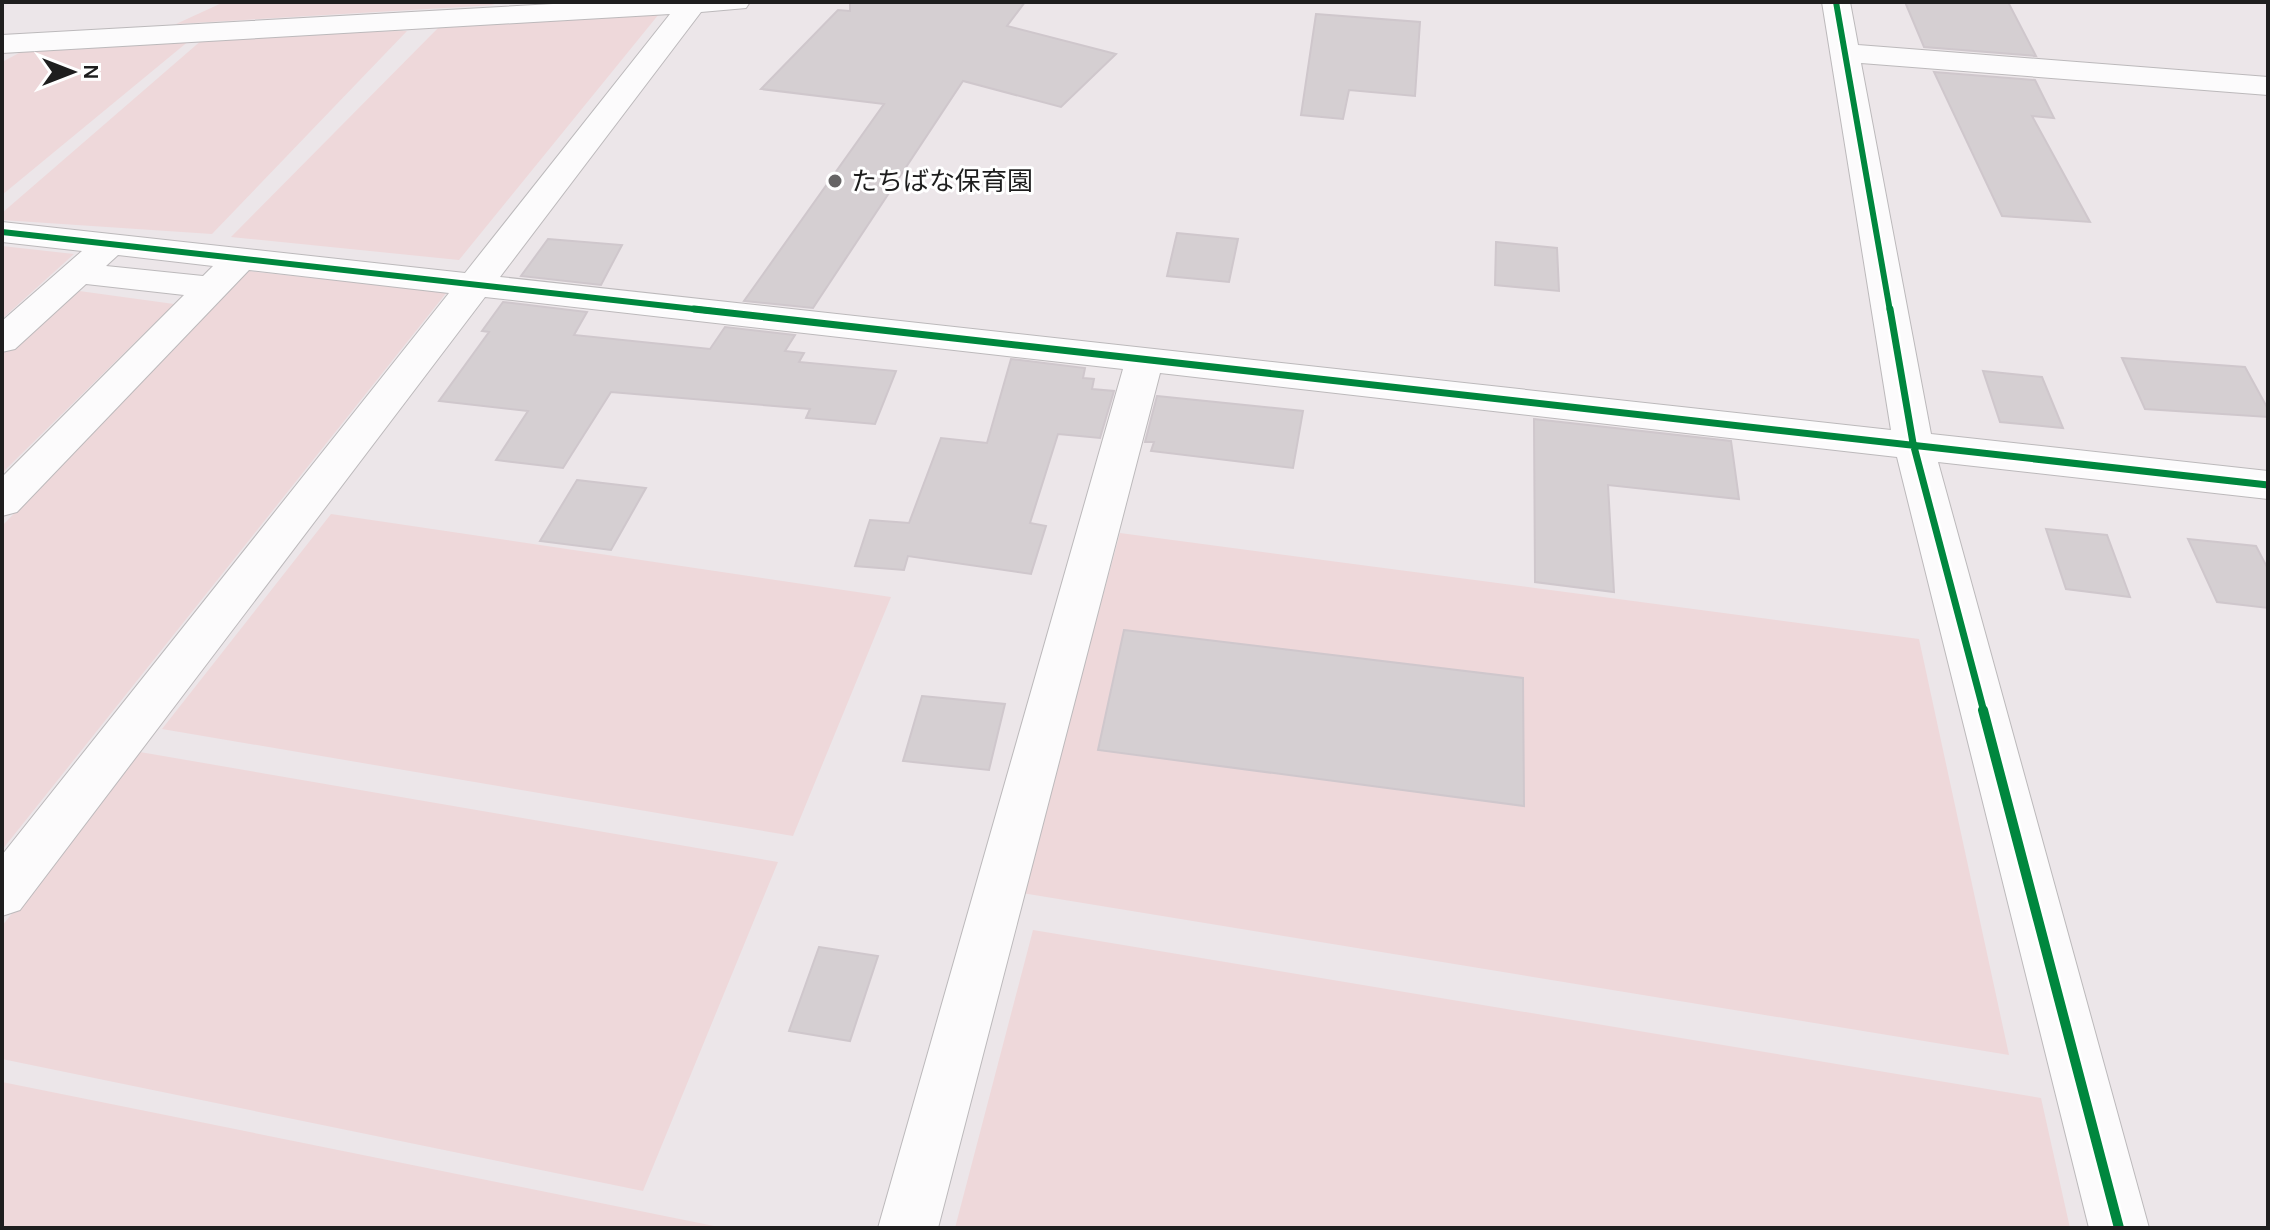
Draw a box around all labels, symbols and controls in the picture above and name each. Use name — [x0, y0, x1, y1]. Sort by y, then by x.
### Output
north arrow — [32, 32, 112, 112]
text: N — [78, 64, 104, 80]
place label: たちばな保育園 — [851, 166, 1033, 197]
marker: たちばな保育園 — [826, 172, 844, 190]

